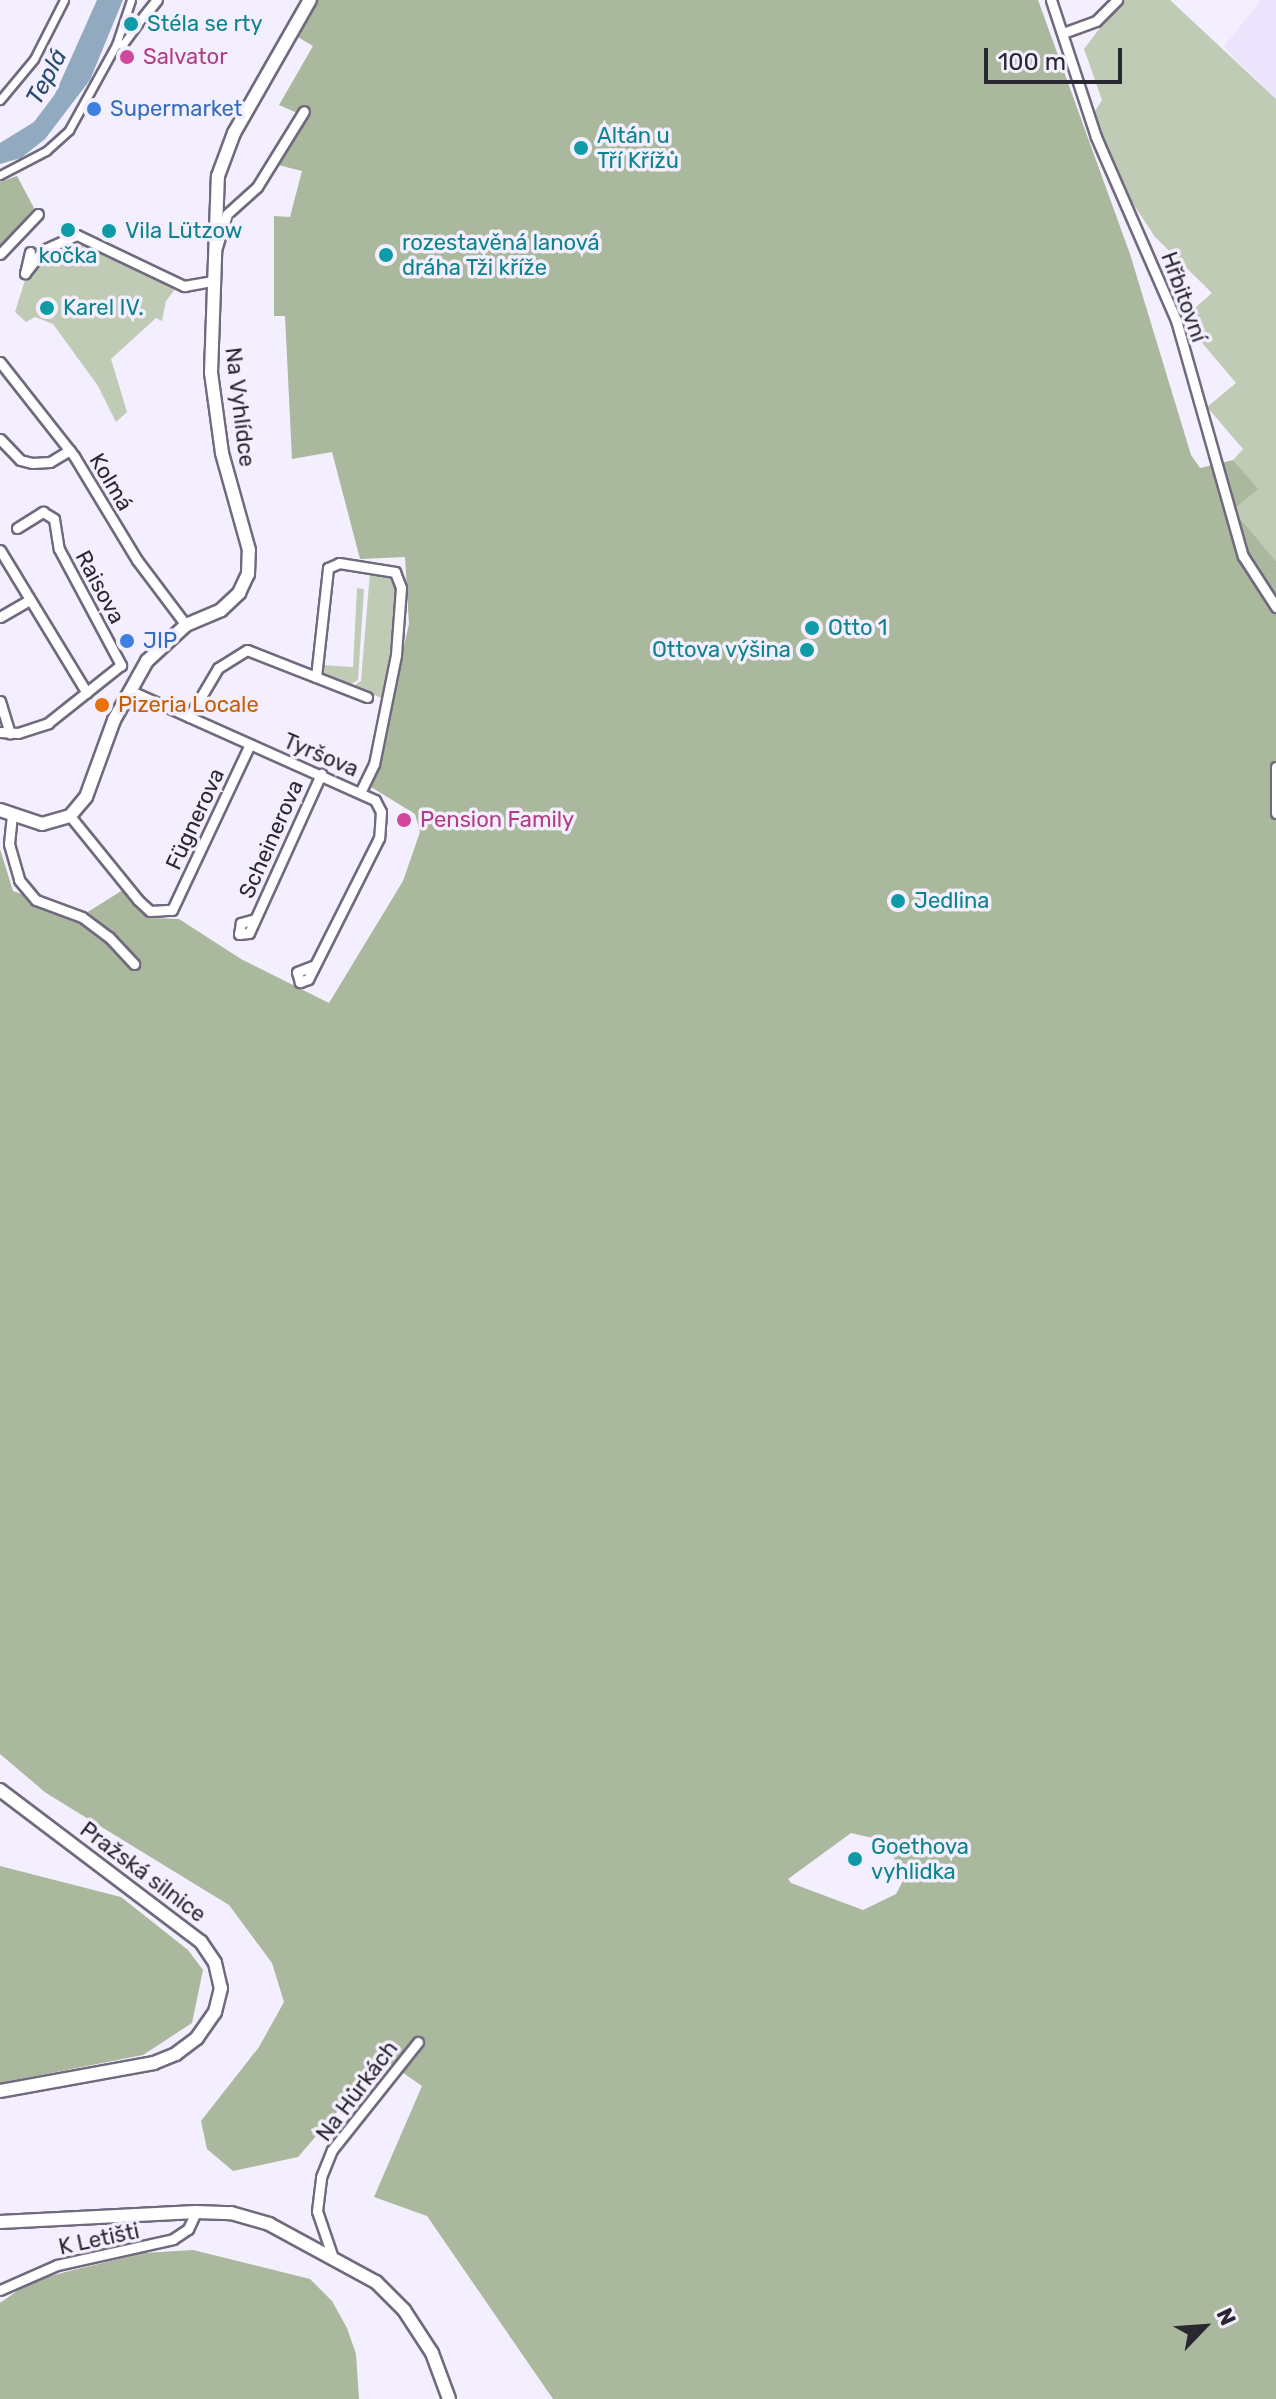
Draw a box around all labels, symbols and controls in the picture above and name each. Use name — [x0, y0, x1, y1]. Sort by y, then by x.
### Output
place label: Stéla se rty — [147, 11, 263, 37]
marker: Stéla se rty — [122, 15, 140, 33]
scale bar — [988, 32, 1126, 82]
water label: Teplá — [20, 44, 74, 110]
place label: Salvator — [143, 44, 228, 70]
marker: Salvator — [118, 48, 136, 66]
text: 100 m — [998, 48, 1066, 76]
place label: Supermarket — [110, 96, 242, 122]
marker: Supermarket — [85, 100, 103, 118]
place label: Altán u Tří Křížů — [597, 122, 679, 174]
marker: Altán u Tří Křížů — [572, 139, 590, 157]
place label: Vila Lützow — [125, 218, 242, 244]
marker: kočka — [59, 221, 77, 239]
marker: Vila Lützow — [100, 222, 118, 240]
place label: rozestavěná lanová dráha Tži kříže — [402, 229, 600, 280]
place label: kočka — [39, 243, 97, 269]
marker: rozestavěná lanová dráha Tži kříže — [377, 246, 395, 264]
street label: Hřbitovní — [1155, 248, 1213, 346]
place label: Karel IV. — [63, 295, 144, 321]
marker: Karel IV. — [38, 299, 56, 317]
street label: Na Vyhlídce — [220, 346, 260, 468]
street label: Kolmá — [84, 449, 138, 515]
street label: Raisova — [70, 546, 130, 628]
place label: Otto 1 — [828, 615, 888, 641]
marker: Otto 1 — [803, 619, 821, 637]
place label: JIP — [143, 628, 177, 654]
marker: JIP — [118, 632, 136, 650]
place label: Ottova výšina — [651, 637, 791, 663]
marker: Ottova výšina — [798, 641, 816, 659]
place label: Pizeria Locale — [118, 692, 259, 718]
marker: Pizeria Locale — [93, 696, 111, 714]
street label: Tyršova — [280, 727, 362, 783]
street label: Fügnerova — [160, 764, 230, 874]
street label: Scheinerova — [233, 776, 309, 902]
place label: Pension Family — [420, 807, 574, 833]
marker: Pension Family — [395, 811, 413, 829]
place label: Jedlina — [914, 888, 990, 914]
marker: Jedlina — [889, 892, 907, 910]
street label: Pražská silnice — [75, 1816, 211, 1928]
place label: Goethova vyhlidka — [871, 1833, 969, 1884]
marker: Goethova vyhlidka — [846, 1850, 864, 1868]
street label: Na Hůrkách — [311, 2036, 403, 2146]
street label: K Letišti — [56, 2218, 142, 2260]
north arrow — [1164, 2287, 1244, 2367]
text: N — [1211, 2304, 1242, 2330]

